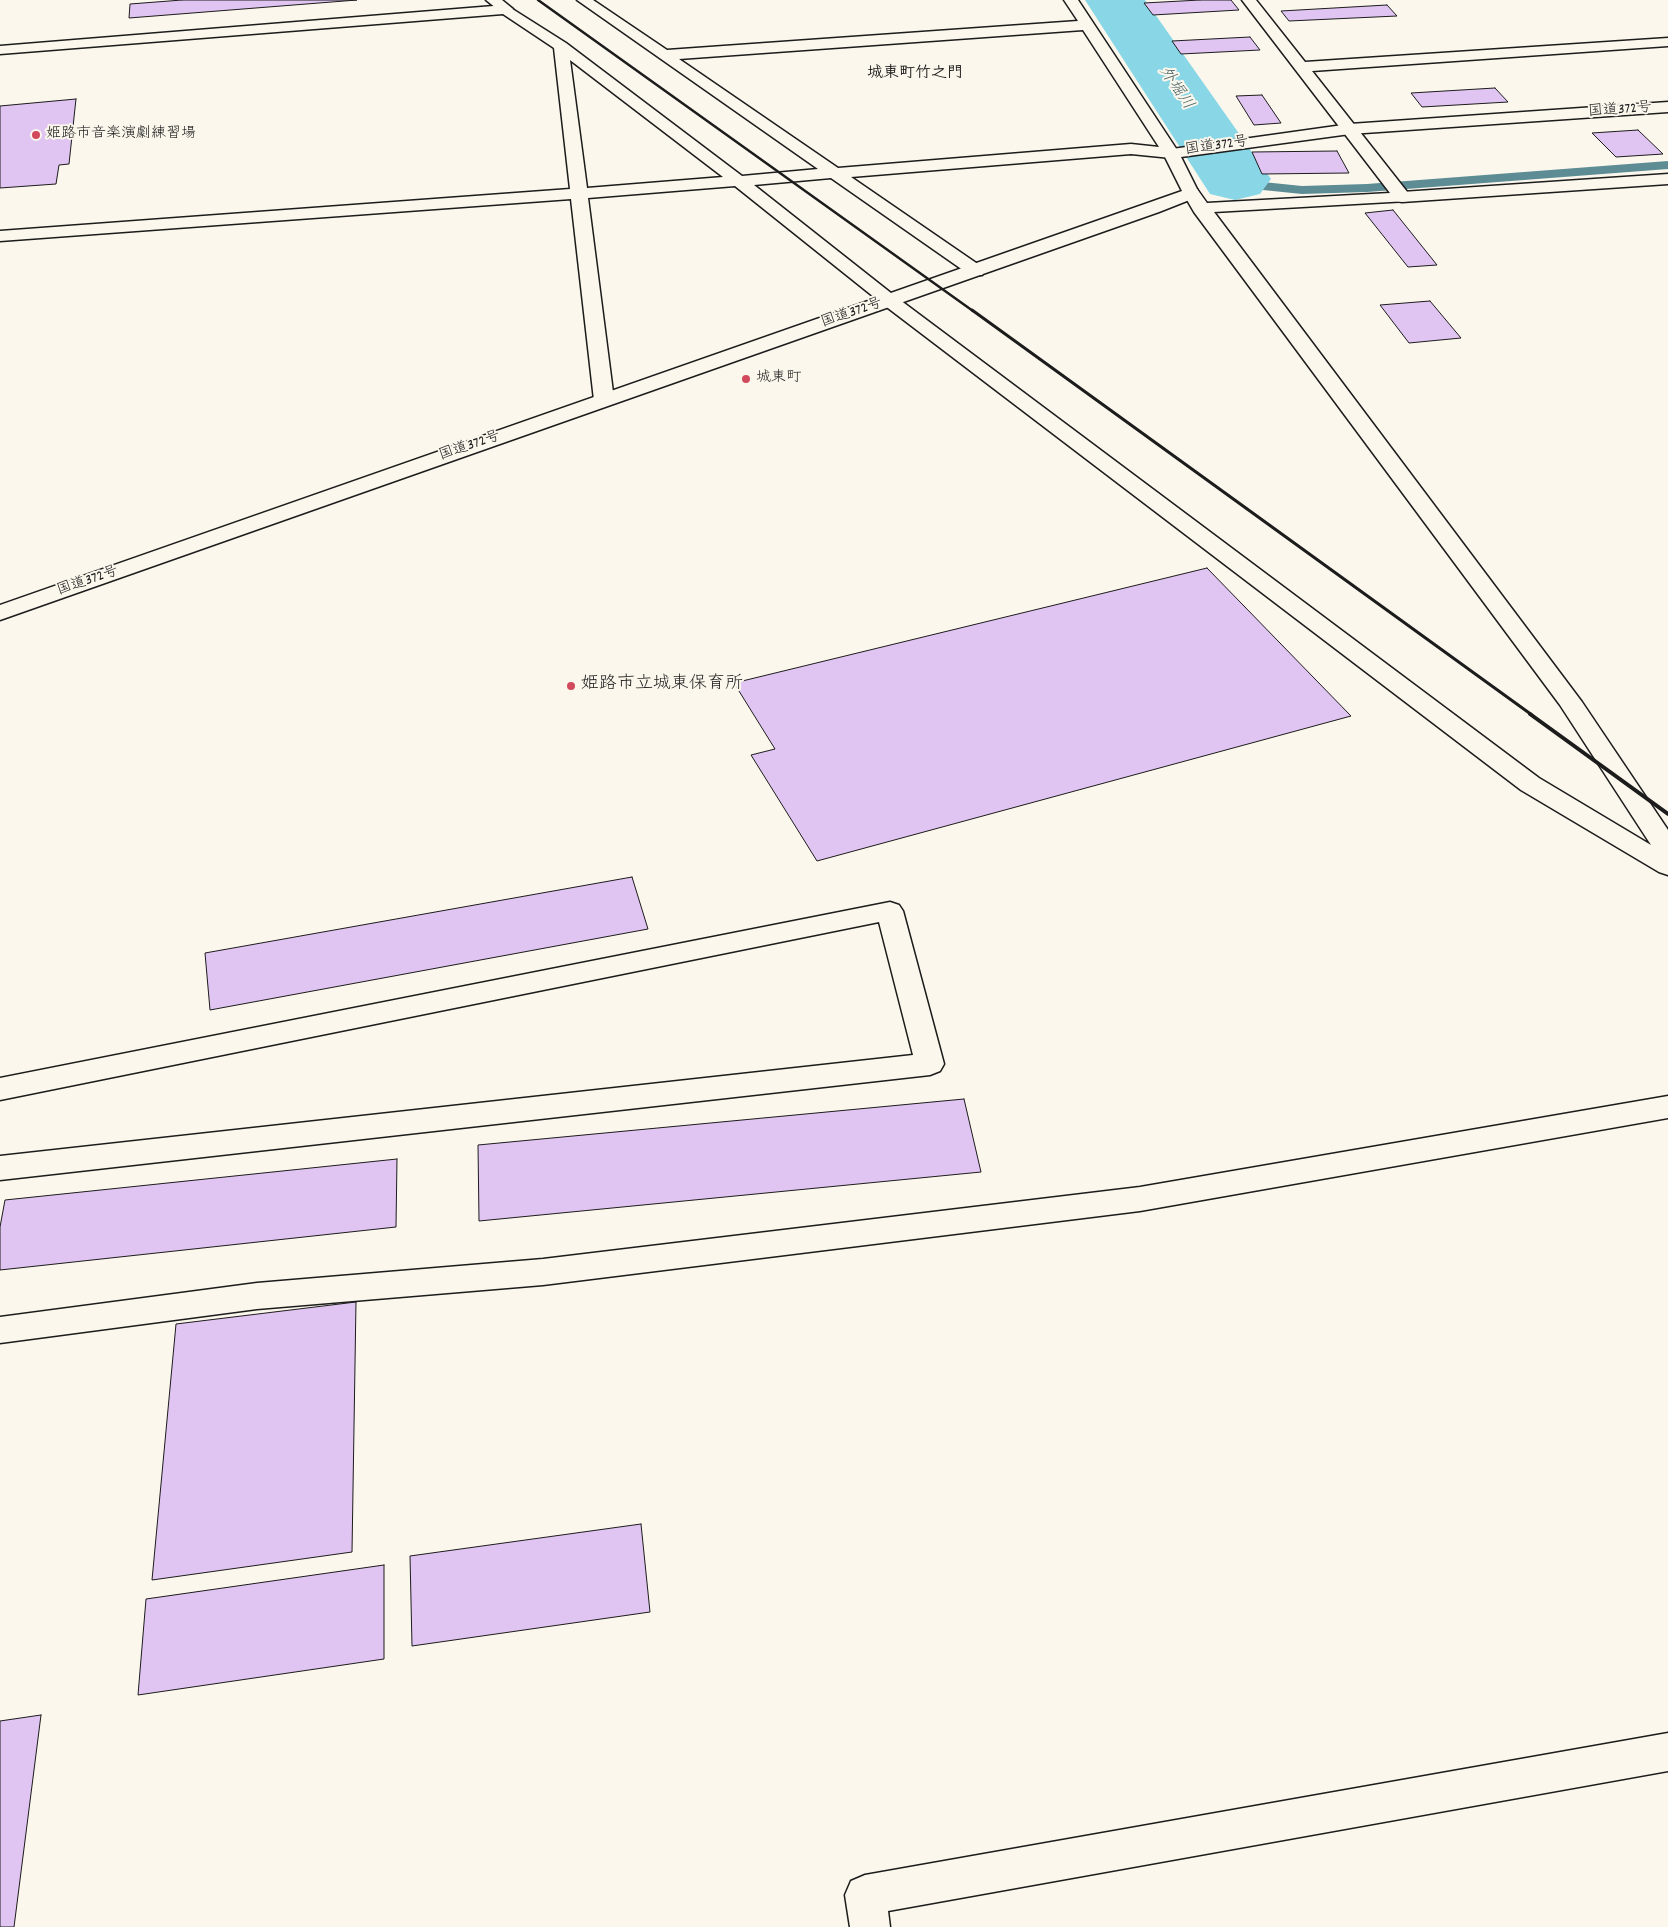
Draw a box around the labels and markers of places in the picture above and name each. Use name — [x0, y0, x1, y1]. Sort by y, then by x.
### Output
place label: 姫路市音楽演劇練習場 — [46, 126, 196, 144]
marker: 姫路市音楽演劇練習場 — [30, 129, 42, 141]
place label: 城東町 — [756, 370, 801, 388]
marker: 城東町 — [740, 373, 752, 385]
place label: 姫路市立城東保育所 — [581, 675, 743, 697]
marker: 姫路市立城東保育所 — [565, 680, 577, 692]

